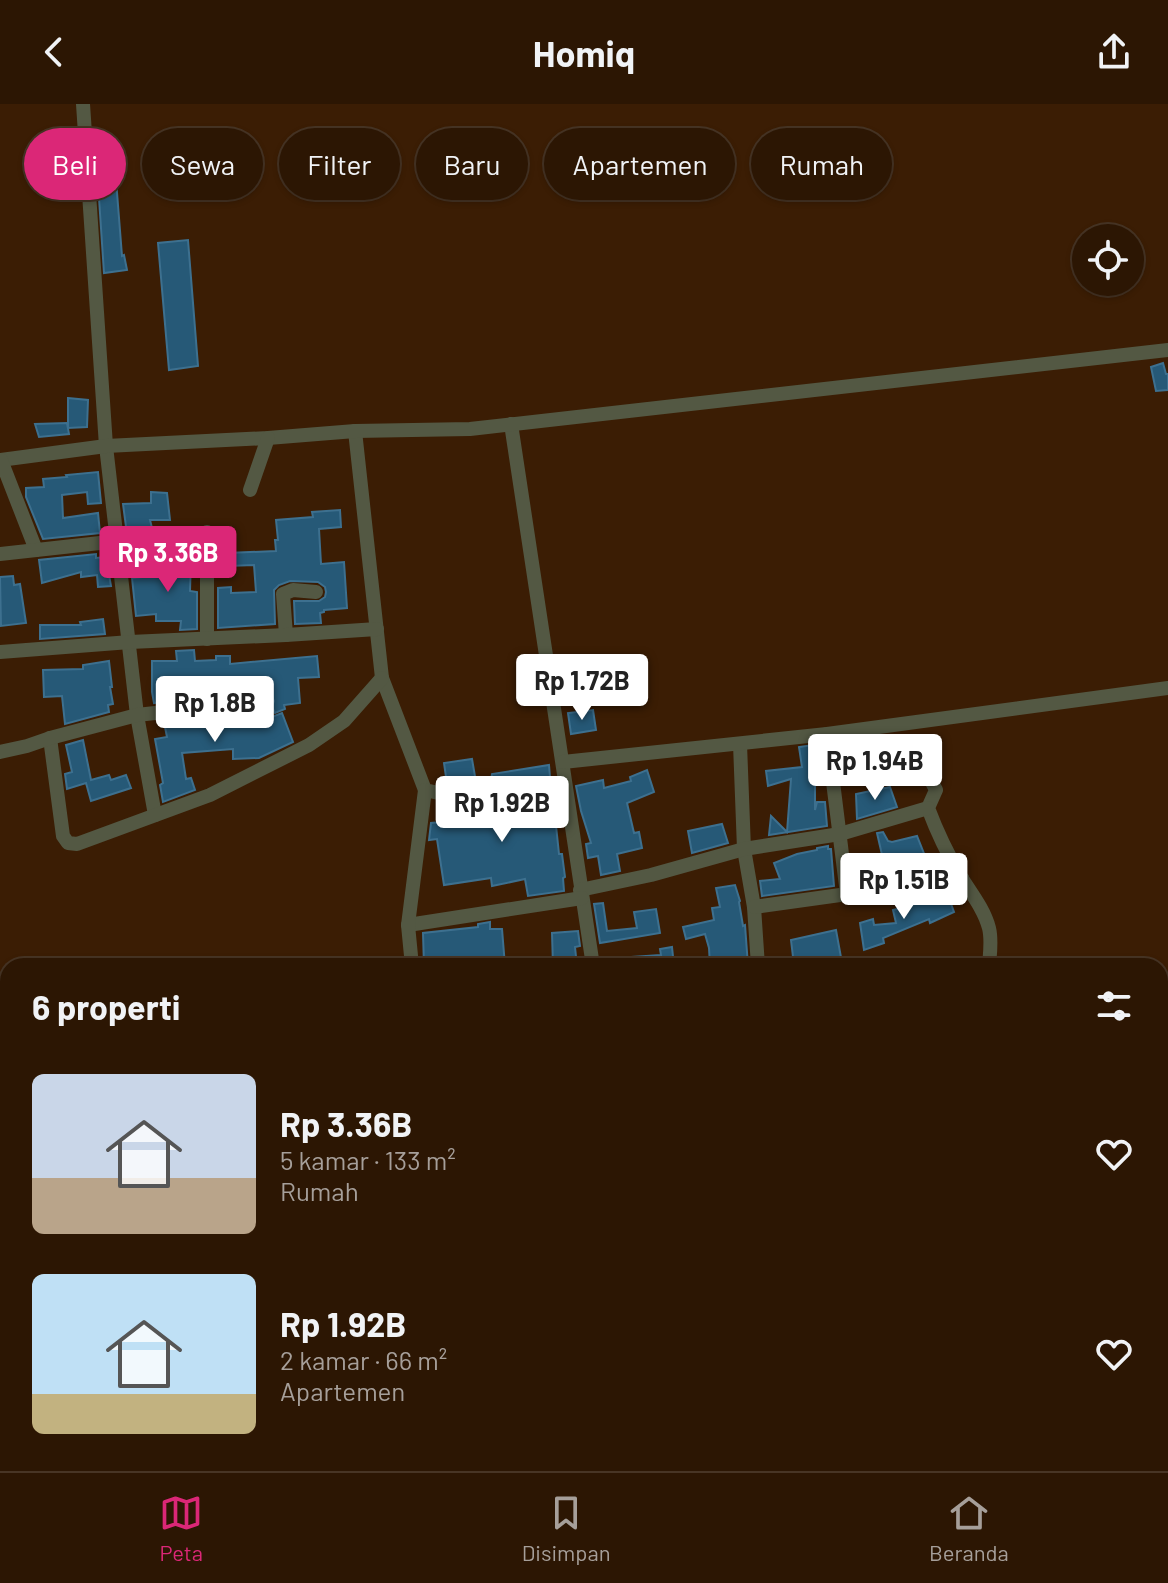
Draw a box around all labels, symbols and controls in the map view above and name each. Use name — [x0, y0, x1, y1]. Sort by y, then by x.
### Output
icon: back — [32, 30, 76, 74]
icon: share — [1092, 30, 1136, 74]
text: Homiq — [533, 31, 635, 74]
chip: Beli — [24, 128, 126, 200]
chip: Sewa — [142, 128, 263, 200]
chip: Filter — [279, 128, 400, 200]
chip: Baru — [416, 128, 528, 200]
chip: Apartemen — [544, 128, 735, 200]
chip: Rumah — [751, 128, 892, 200]
map controls — [1072, 224, 1144, 296]
button: locate — [1072, 224, 1144, 296]
pin: Rp 3.36B — [85, 526, 251, 594]
text: Rp 3.36B — [117, 536, 219, 567]
pin: Rp 1.72B — [499, 654, 665, 722]
text: Rp 1.72B — [534, 664, 630, 695]
pin: Rp 1.8B — [141, 676, 289, 744]
text: Rp 1.8B — [174, 686, 256, 717]
pin: Rp 1.94B — [792, 734, 958, 802]
text: Rp 1.94B — [826, 744, 924, 775]
pin: Rp 1.92B — [419, 776, 585, 844]
text: Rp 1.92B — [454, 786, 550, 817]
pin: Rp 1.51B — [821, 853, 987, 921]
text: Rp 1.51B — [858, 863, 950, 894]
icon: filters — [1092, 984, 1136, 1028]
text: 6 properti — [32, 986, 180, 1027]
text: Rp 3.36B — [280, 1103, 412, 1144]
icon: home — [96, 1106, 192, 1202]
icon: heart — [1092, 1132, 1136, 1176]
text: 5 kamar · 133 m² — [280, 1144, 456, 1175]
text: Rumah — [280, 1175, 359, 1206]
text: Rp 1.92B — [280, 1303, 406, 1344]
icon: home — [96, 1306, 192, 1402]
icon: heart — [1092, 1332, 1136, 1376]
text: 2 kamar · 66 m² — [280, 1344, 447, 1375]
text: Apartemen — [280, 1375, 405, 1406]
tab: Peta — [159, 1491, 203, 1565]
tab: Disimpan — [522, 1491, 611, 1565]
tab: Beranda — [929, 1491, 1009, 1565]

